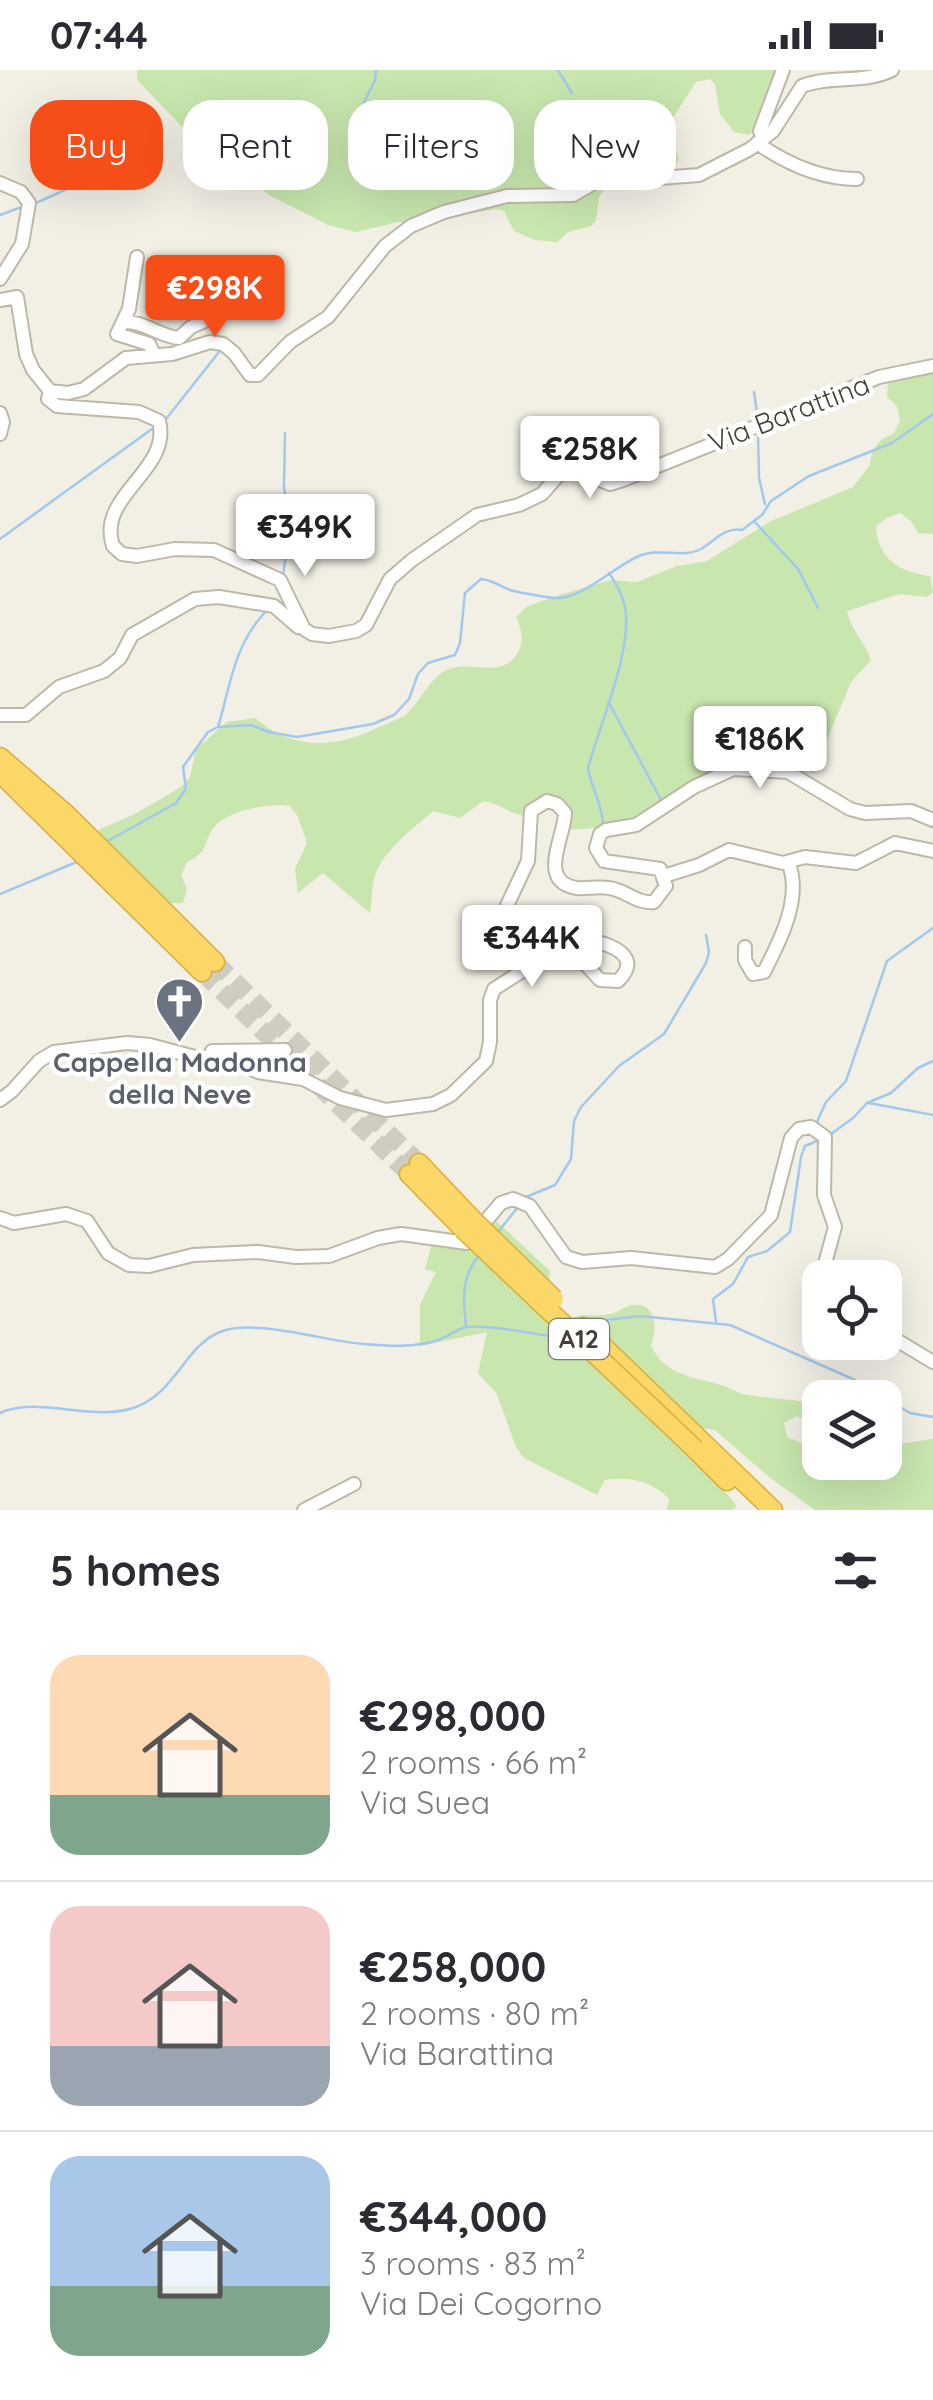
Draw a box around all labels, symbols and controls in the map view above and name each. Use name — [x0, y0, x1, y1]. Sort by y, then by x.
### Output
text: 07:44 — [50, 11, 148, 59]
chip: Buy — [30, 100, 163, 190]
chip: Rent — [183, 100, 328, 190]
chip: Filters — [348, 100, 514, 190]
chip: New — [534, 100, 676, 190]
pin: €298K — [145, 255, 285, 340]
text: €298K — [168, 267, 262, 307]
street label: Via Barattina — [703, 366, 874, 459]
pin: €258K — [520, 416, 660, 501]
text: €258K — [542, 428, 638, 468]
pin: €349K — [235, 494, 375, 579]
text: €349K — [258, 506, 352, 546]
pin: €186K — [690, 706, 830, 791]
text: €186K — [716, 718, 804, 758]
pin: €344K — [462, 905, 602, 990]
text: €344K — [484, 917, 580, 957]
church icon: Cappella Madonna della Neve — [154, 976, 206, 1044]
place label: Cappella Madonna della Neve — [53, 1044, 307, 1111]
map controls — [802, 1260, 902, 1480]
button: locate — [802, 1260, 902, 1360]
road number: A12 — [549, 1319, 609, 1359]
button: layers — [802, 1380, 902, 1480]
icon: filters — [828, 1543, 883, 1598]
text: 5 homes — [50, 1544, 221, 1597]
text: €298,000 — [360, 1689, 546, 1742]
icon: home — [130, 1695, 250, 1815]
text: 2 rooms · 66 m² — [360, 1742, 587, 1782]
text: Via Suea — [360, 1782, 490, 1822]
text: €258,000 — [360, 1940, 546, 1993]
icon: home — [130, 1946, 250, 2066]
text: 2 rooms · 80 m² — [360, 1993, 589, 2033]
text: Via Barattina — [360, 2033, 554, 2073]
text: €344,000 — [360, 2190, 547, 2243]
icon: home — [130, 2196, 250, 2316]
text: 3 rooms · 83 m² — [360, 2243, 586, 2283]
text: Via Dei Cogorno — [360, 2283, 602, 2323]

